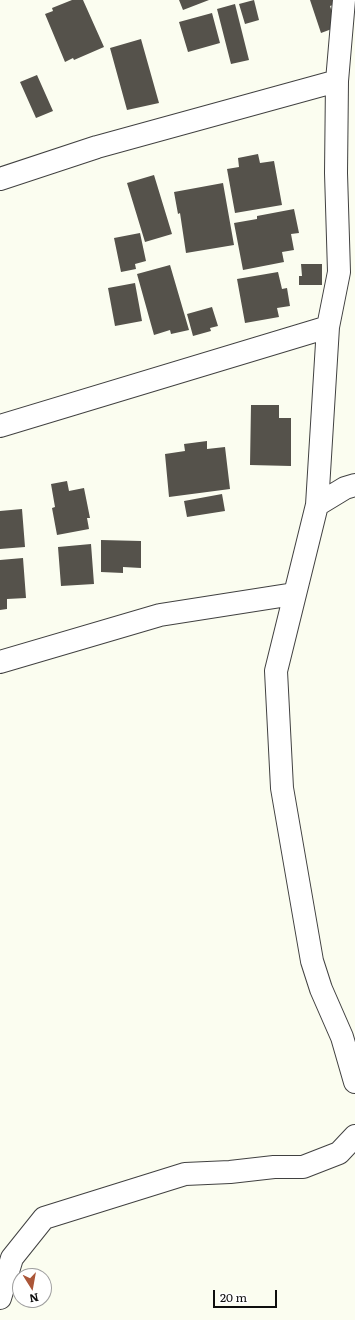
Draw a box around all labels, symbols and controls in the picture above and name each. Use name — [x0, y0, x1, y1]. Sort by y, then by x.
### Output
north arrow — [12, 1268, 52, 1308]
scale bar — [215, 1282, 279, 1308]
text: 20 m — [220, 1288, 247, 1306]
text: N — [28, 1290, 40, 1308]

